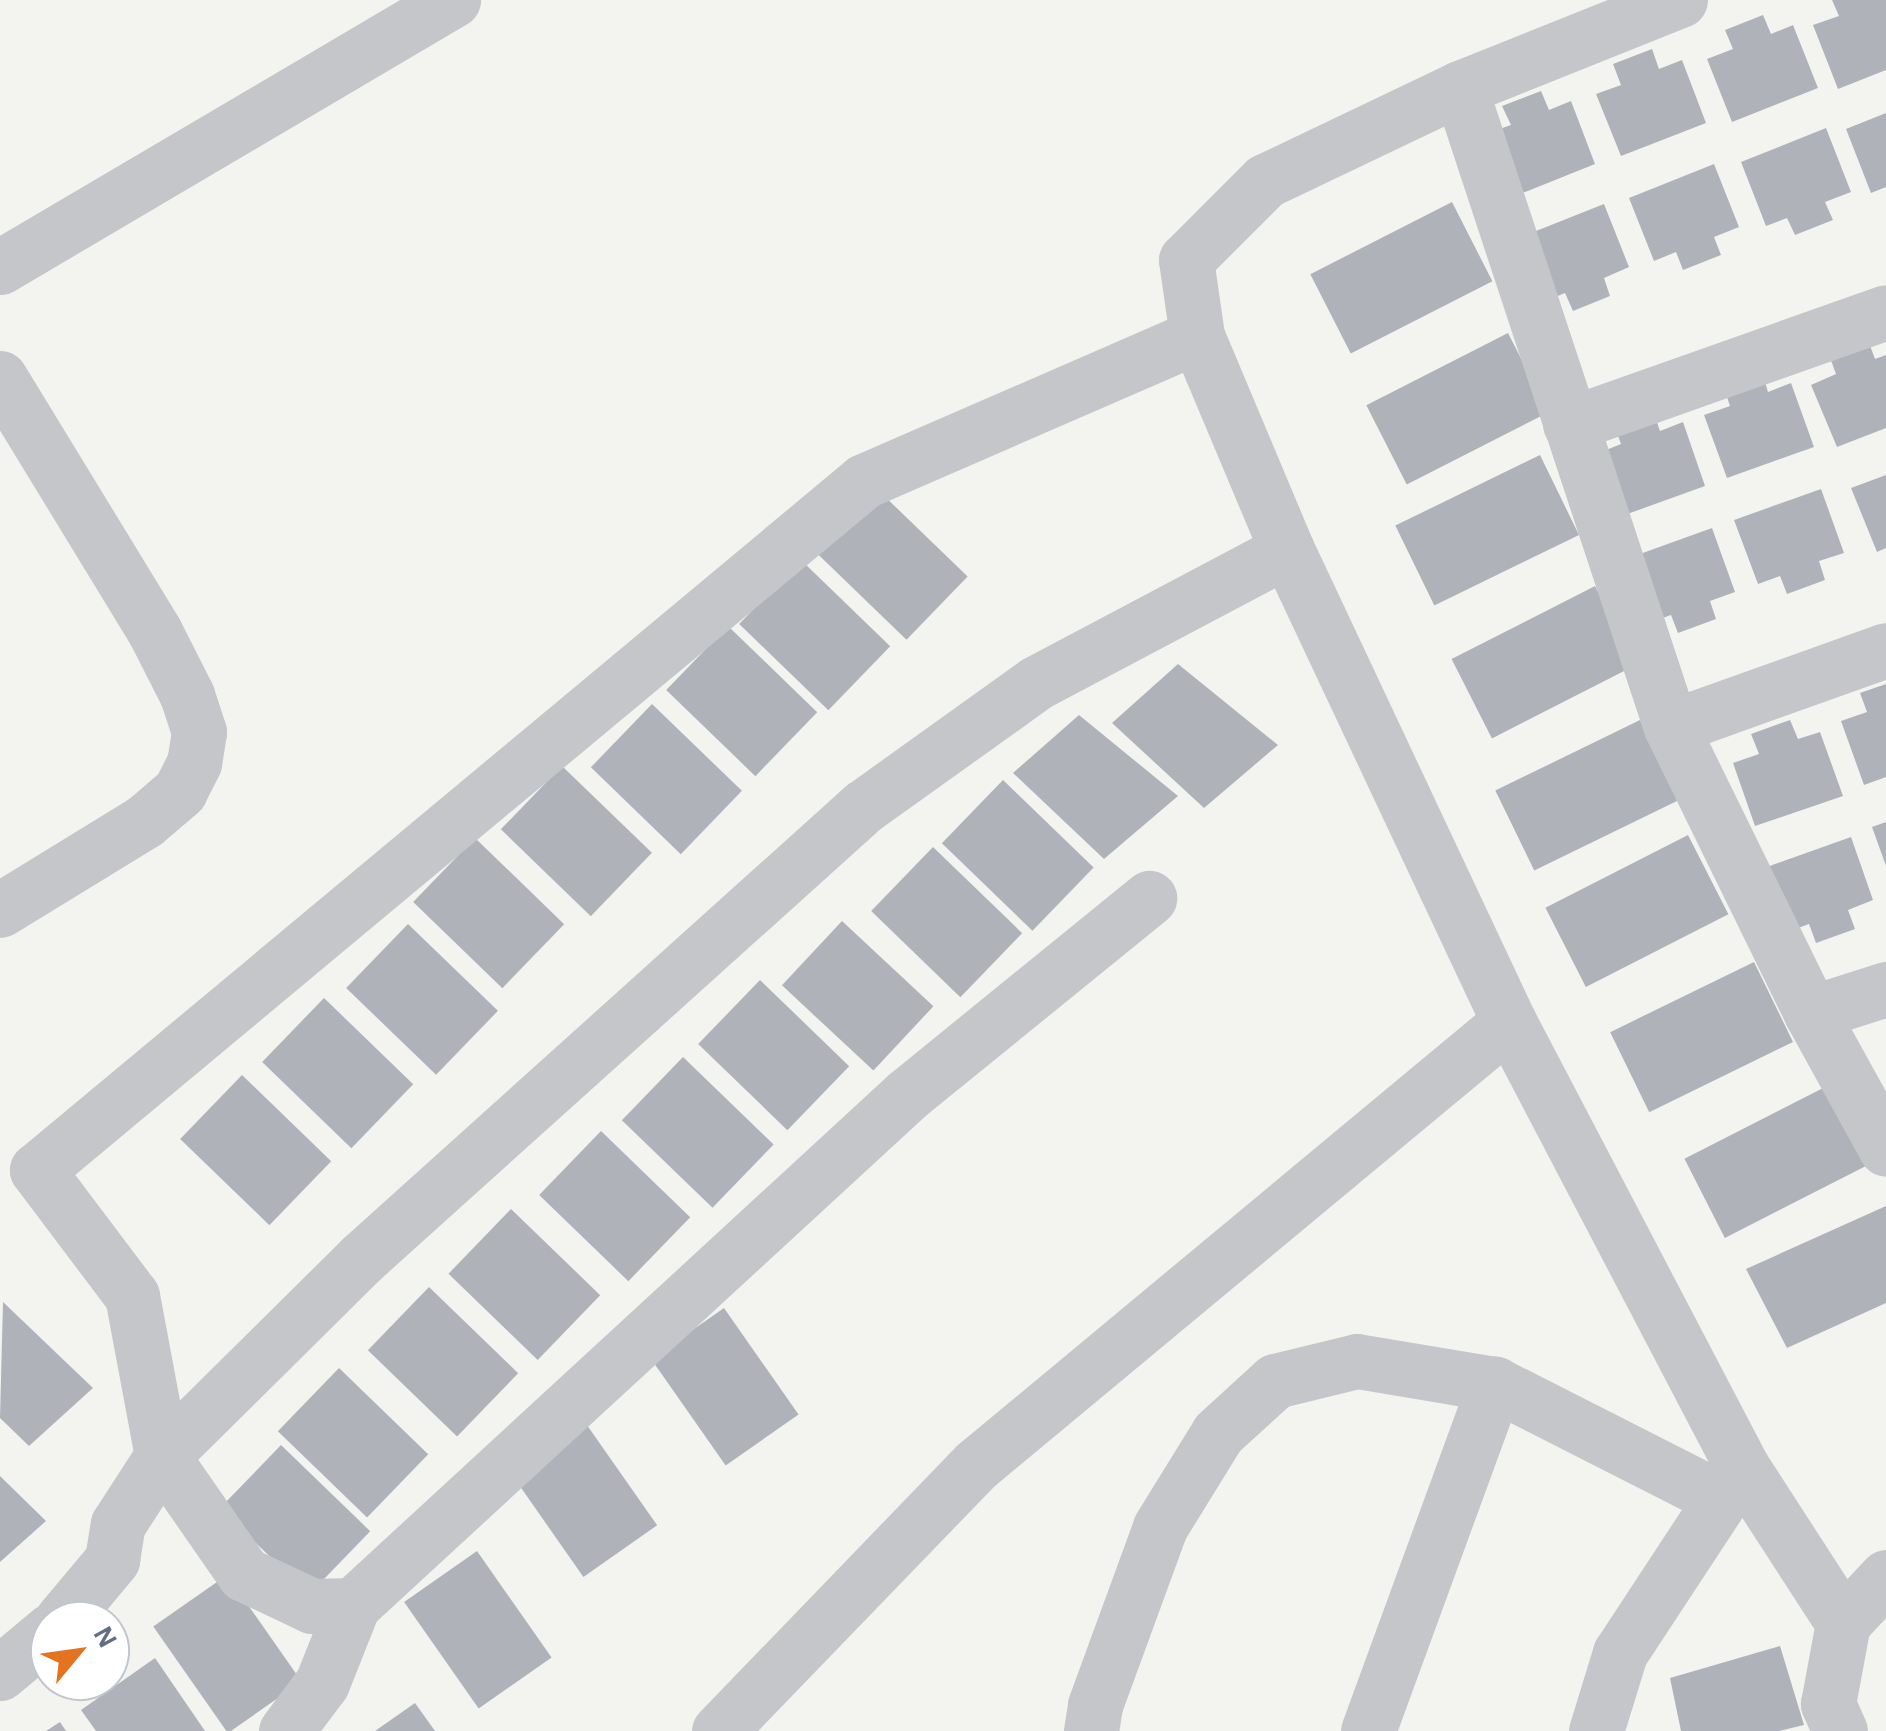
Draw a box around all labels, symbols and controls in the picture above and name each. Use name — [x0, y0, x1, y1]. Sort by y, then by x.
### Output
north arrow — [30, 1601, 130, 1701]
text: N — [88, 1622, 121, 1653]

